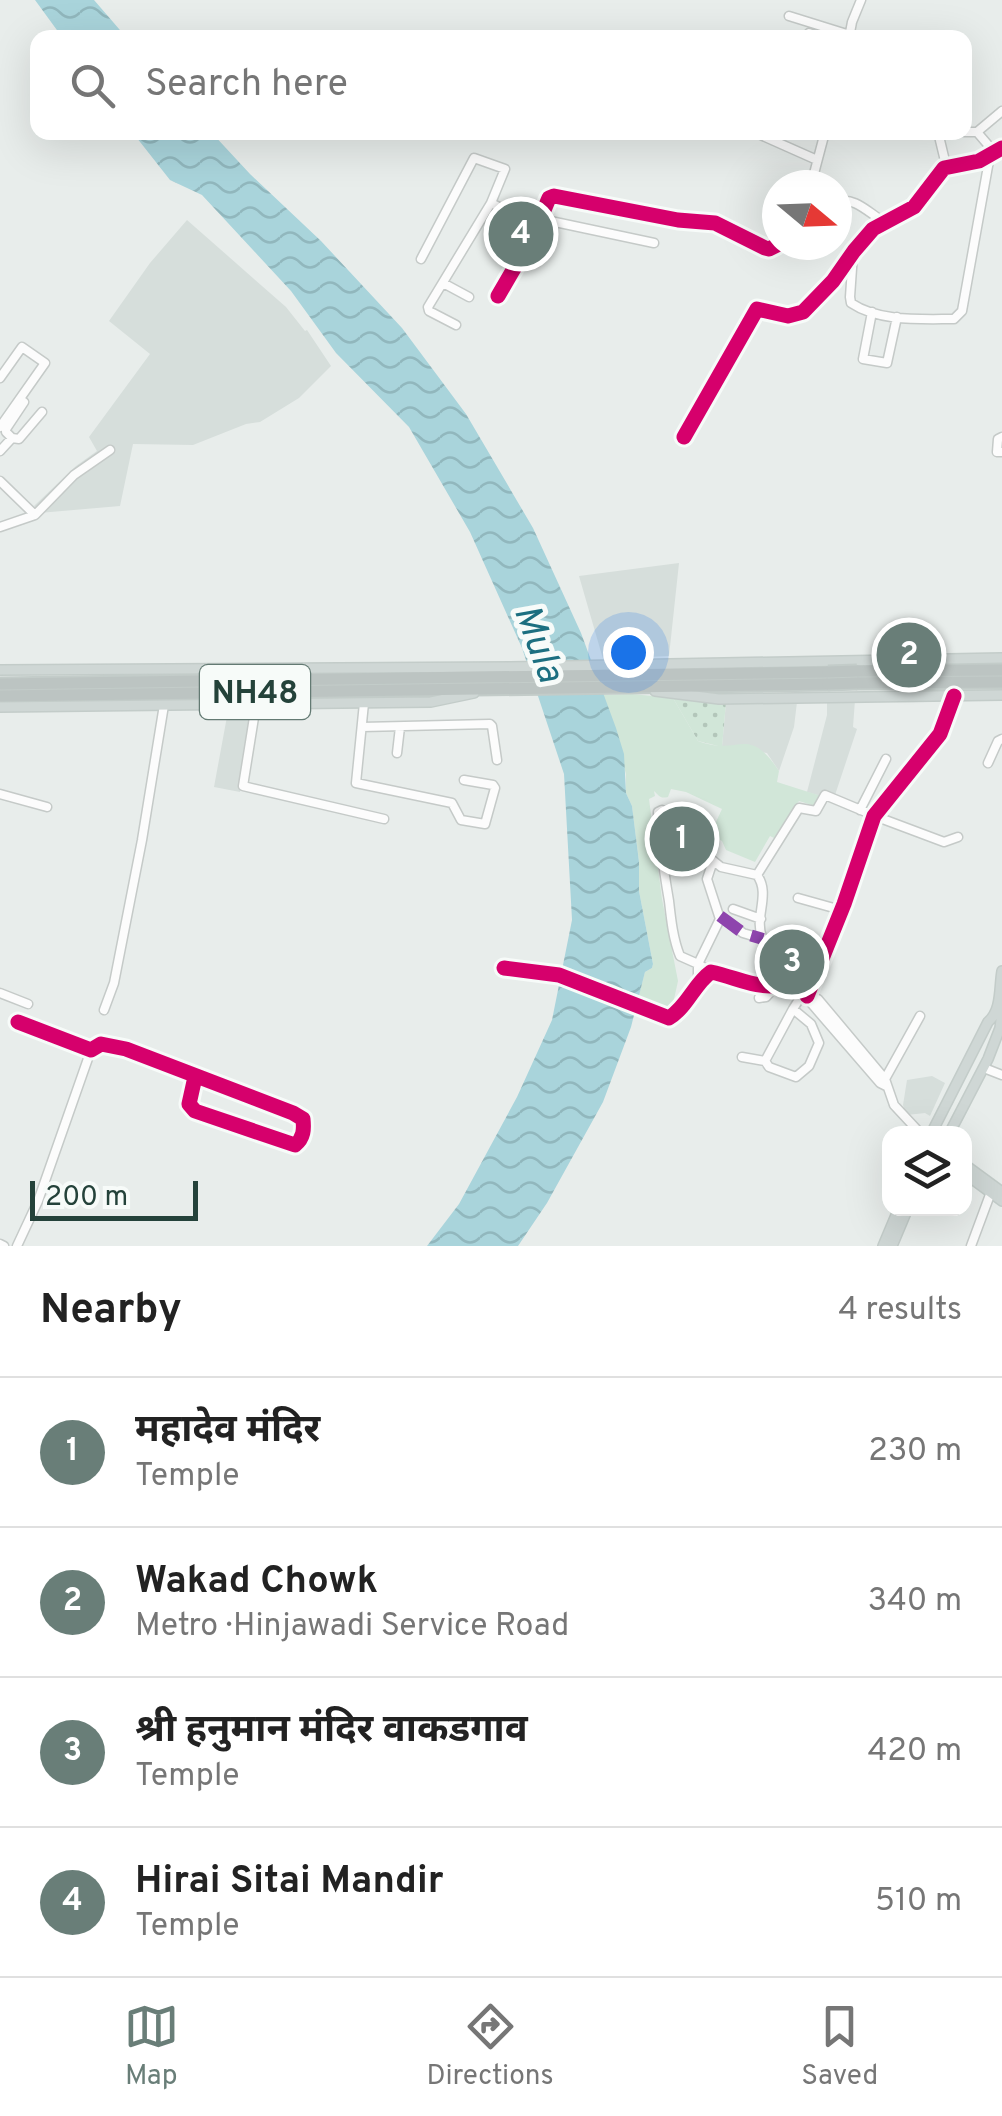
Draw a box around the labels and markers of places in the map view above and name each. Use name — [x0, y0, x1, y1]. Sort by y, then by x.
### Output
pin: 4 — [488, 196, 554, 272]
pin: 2 — [876, 618, 942, 692]
pin: 1 — [650, 802, 714, 876]
pin: 3 — [760, 924, 824, 1000]

